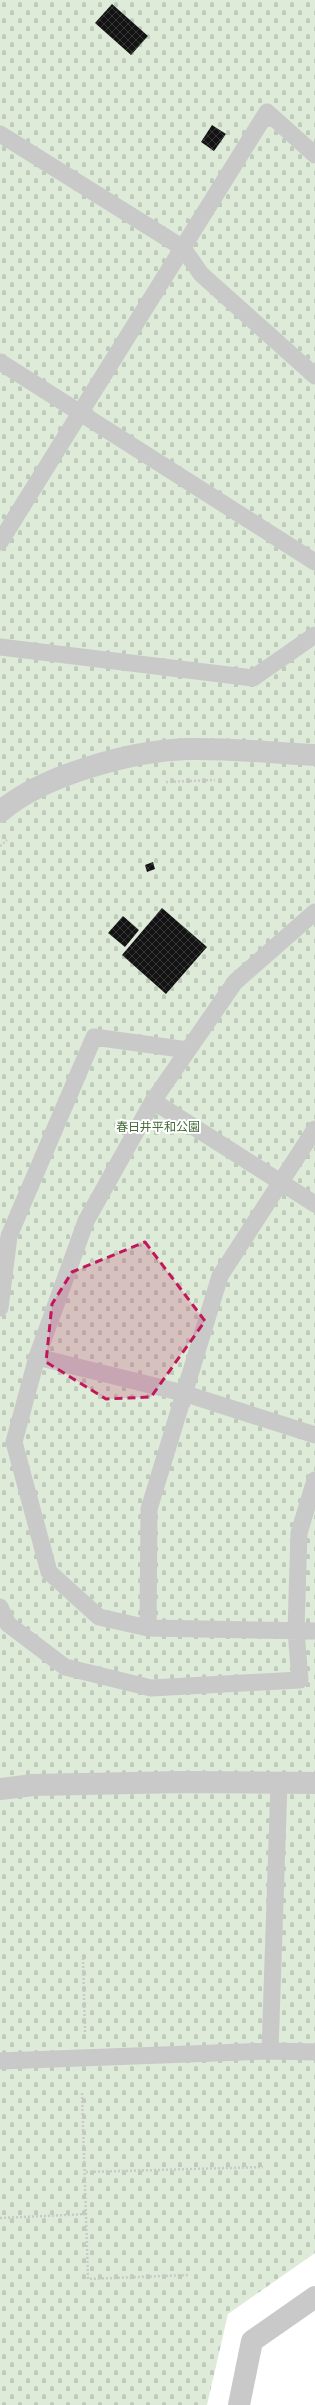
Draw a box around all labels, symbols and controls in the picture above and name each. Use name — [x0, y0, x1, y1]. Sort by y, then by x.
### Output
park label: 春日井平和公園 — [116, 1119, 200, 1134]

